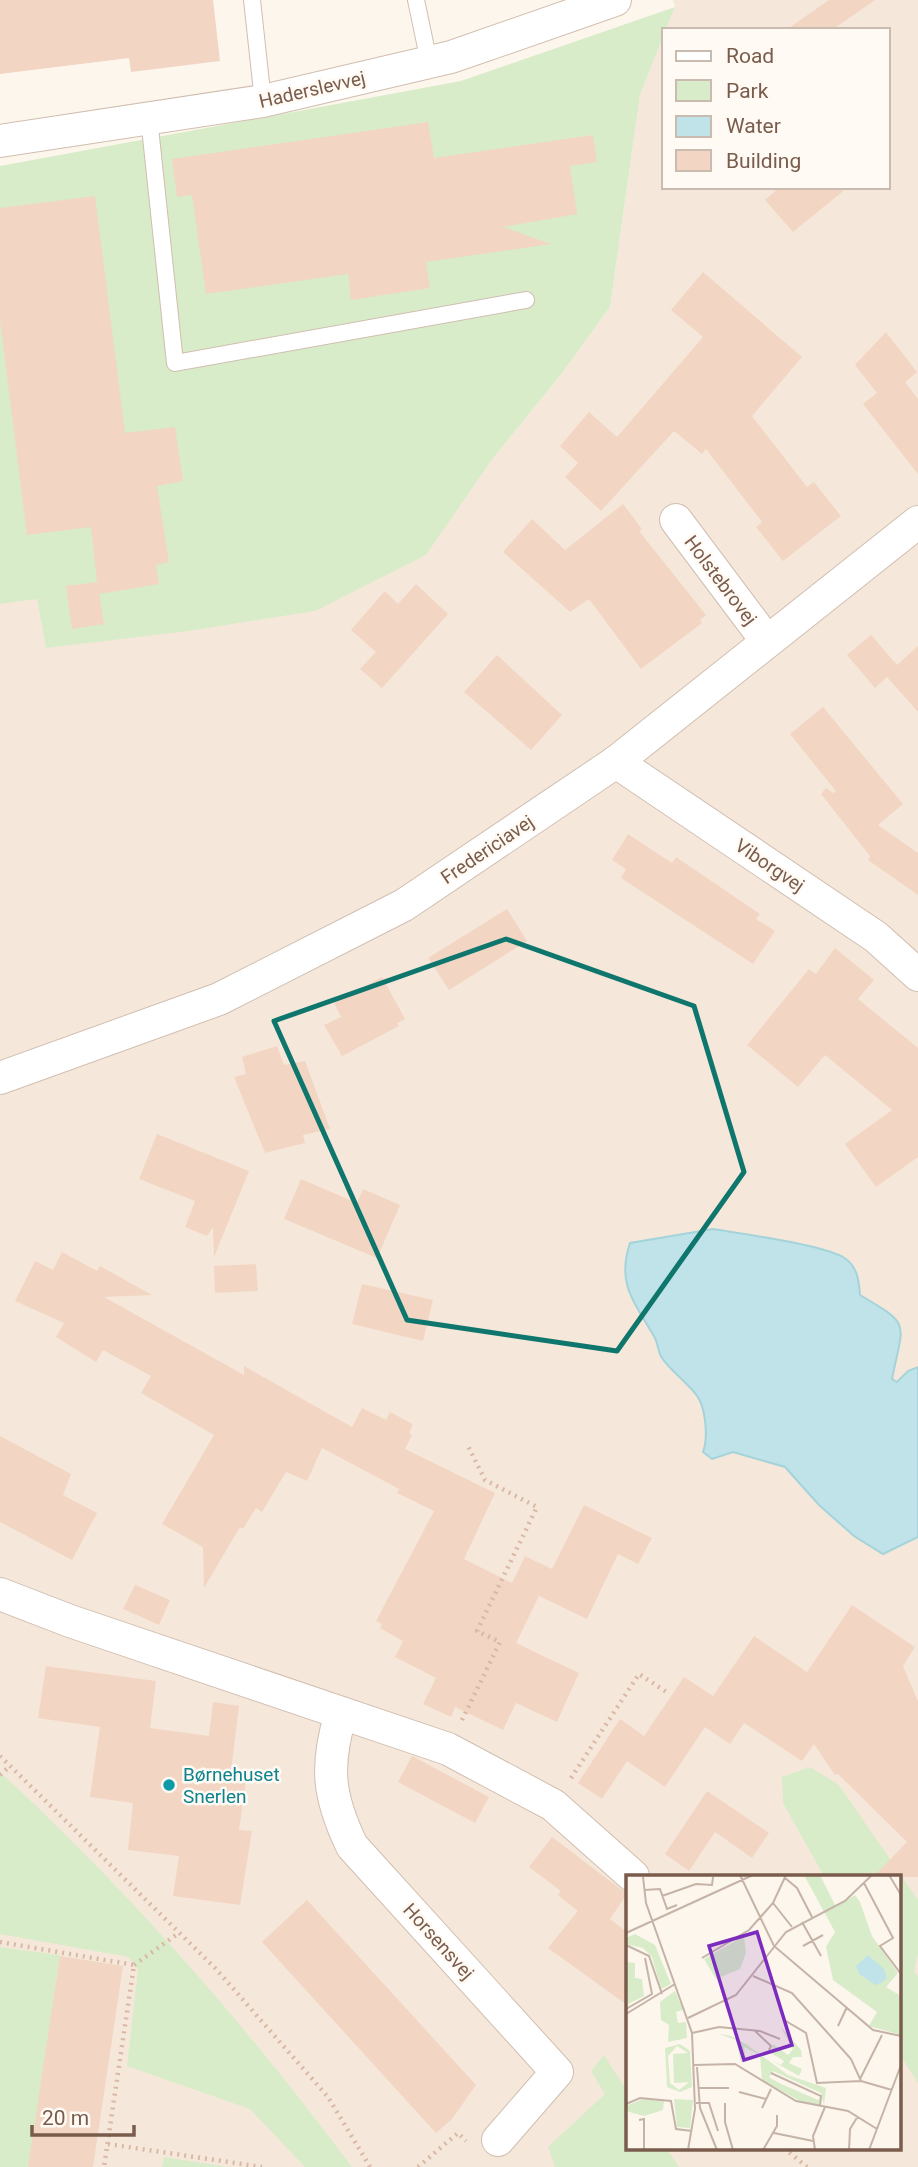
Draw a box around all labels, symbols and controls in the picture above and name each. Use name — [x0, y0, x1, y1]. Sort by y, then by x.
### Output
legend — [662, 28, 890, 189]
text: Road — [726, 44, 774, 68]
street label: Haderslevvej — [257, 66, 368, 113]
text: Park — [726, 79, 769, 103]
text: Water — [726, 114, 781, 138]
text: Building — [726, 149, 801, 173]
street label: Holstebrovej — [679, 531, 762, 630]
street label: Fredericiavej — [437, 810, 538, 889]
street label: Viborgvej — [731, 834, 809, 897]
place label: Børnehuset Snerlen — [183, 1763, 280, 1808]
marker: Børnehuset Snerlen — [161, 1777, 177, 1793]
inset map — [626, 1875, 900, 2150]
street label: Horsensvej — [398, 1898, 479, 1984]
scale bar — [32, 2094, 133, 2138]
text: 20 m — [42, 2106, 89, 2130]

